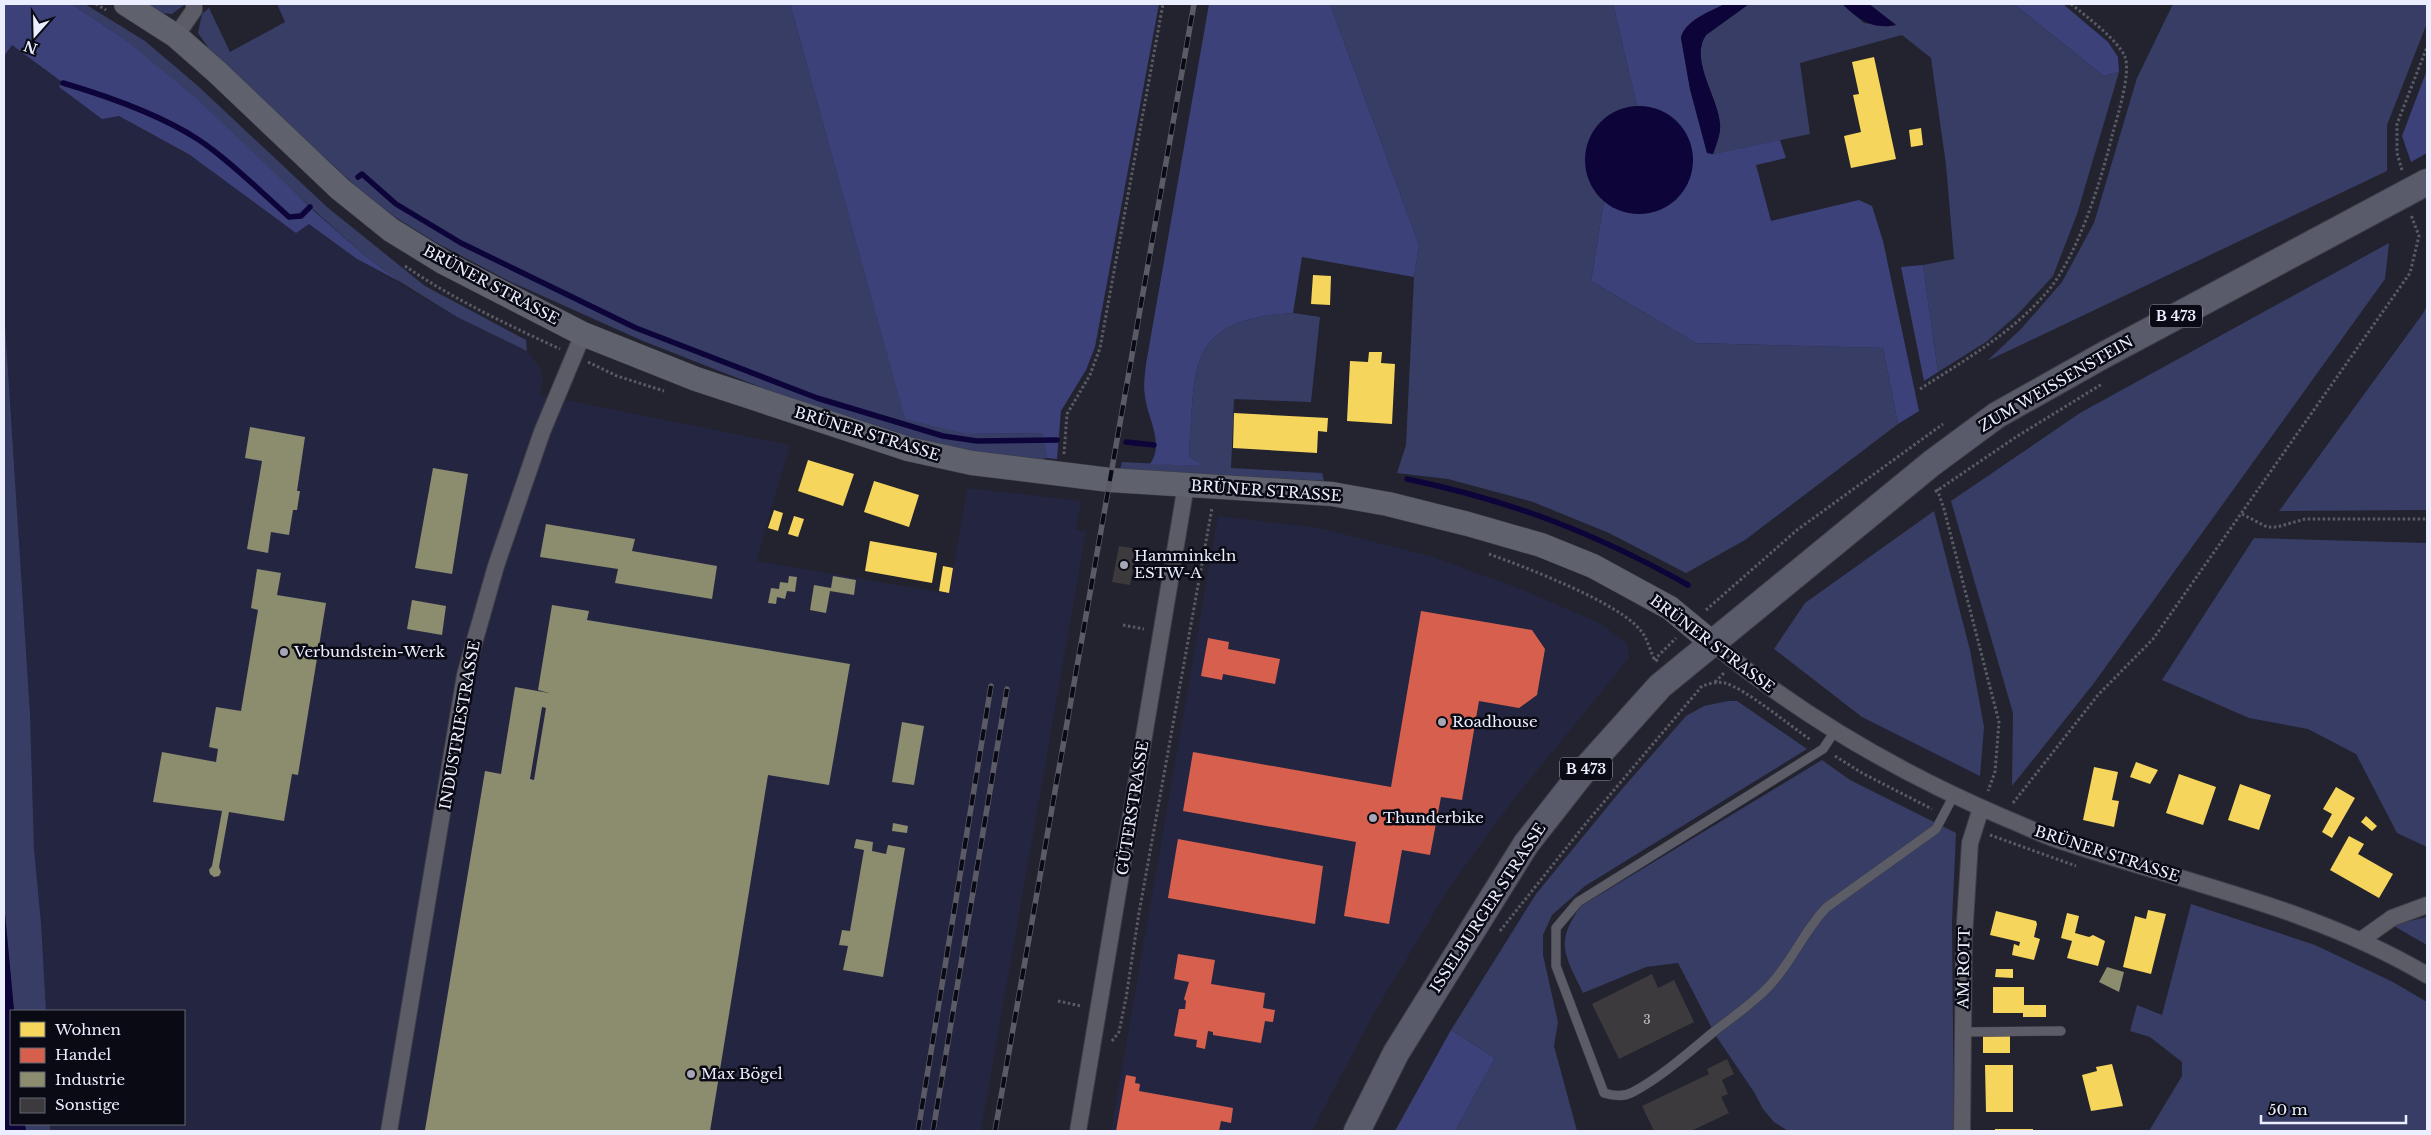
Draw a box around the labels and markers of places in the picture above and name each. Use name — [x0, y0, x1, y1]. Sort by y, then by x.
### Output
place label: Hamminkeln ESTW-A — [1134, 546, 1236, 582]
marker: Hamminkeln ESTW-A — [1118, 559, 1130, 571]
place label: Verbundstein-Werk — [293, 642, 446, 661]
marker: Verbundstein-Werk — [278, 646, 290, 658]
place label: Roadhouse — [1452, 712, 1538, 731]
marker: Roadhouse — [1436, 716, 1448, 728]
place label: Thunderbike — [1383, 808, 1484, 827]
marker: Thunderbike — [1367, 812, 1379, 824]
place label: Max Bögel — [701, 1064, 783, 1083]
marker: Max Bögel — [685, 1068, 697, 1080]

